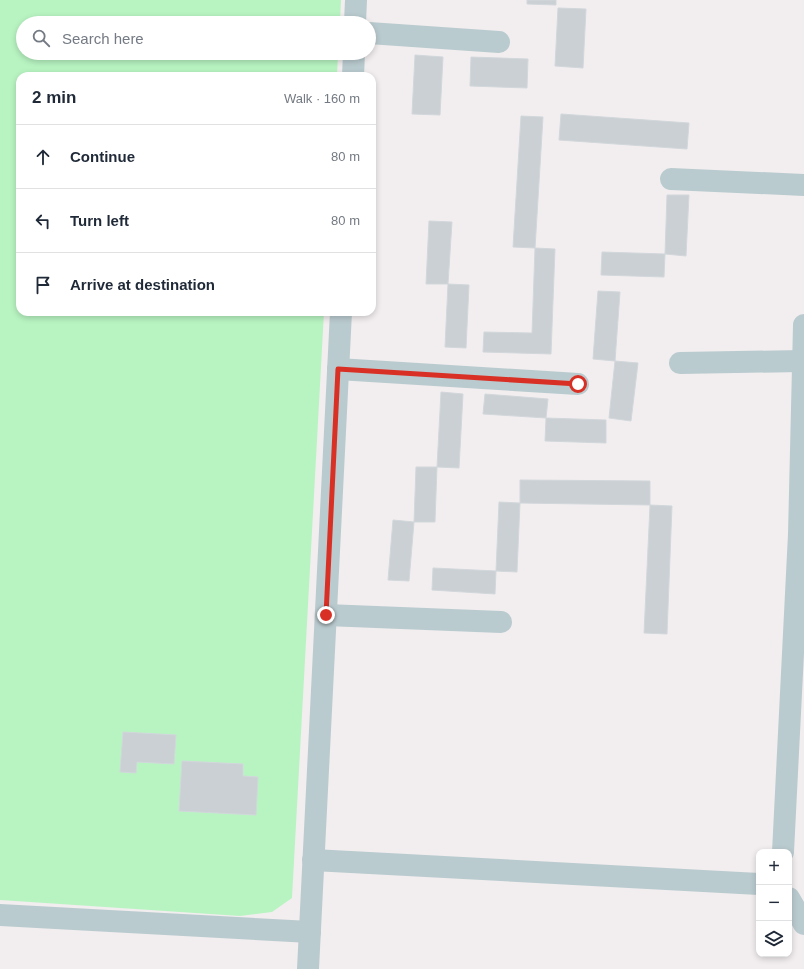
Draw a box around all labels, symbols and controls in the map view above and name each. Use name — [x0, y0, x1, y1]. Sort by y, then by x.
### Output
search box — [16, 16, 376, 60]
icon: search — [30, 27, 52, 49]
text: Search here — [62, 30, 144, 47]
text: 2 min — [32, 88, 76, 107]
text: Walk · 160 m — [284, 91, 360, 106]
icon: ahead — [32, 146, 54, 168]
text: Continue — [70, 148, 135, 165]
text: 80 m — [331, 149, 360, 164]
icon: left — [32, 210, 54, 232]
text: Turn left — [70, 212, 129, 229]
text: 80 m — [331, 213, 360, 228]
icon: arrive — [32, 274, 54, 296]
text: Arrive at destination — [70, 276, 215, 293]
route start — [569, 375, 587, 393]
route end — [317, 606, 335, 624]
map controls — [756, 849, 792, 957]
button: + — [756, 849, 792, 885]
button: − — [756, 885, 792, 921]
button: layers — [756, 921, 792, 957]

